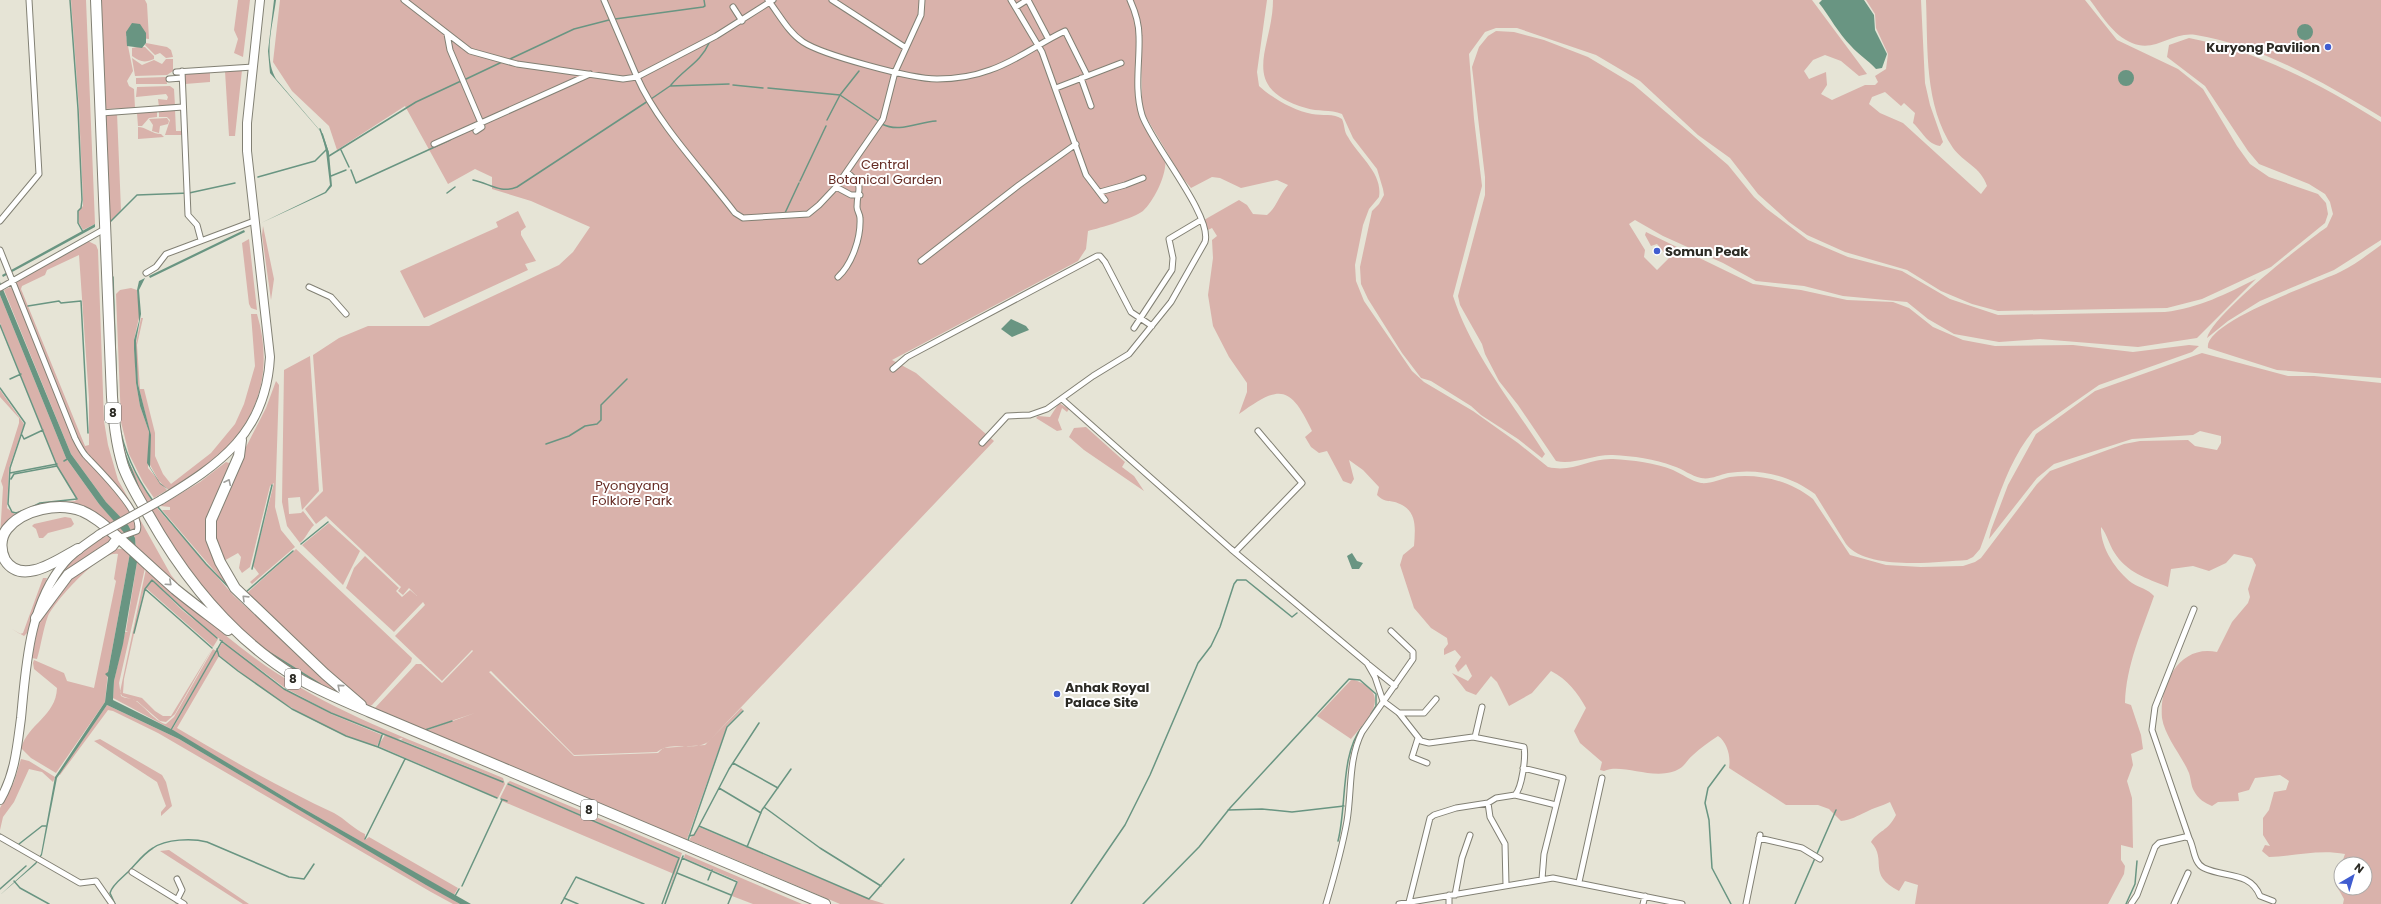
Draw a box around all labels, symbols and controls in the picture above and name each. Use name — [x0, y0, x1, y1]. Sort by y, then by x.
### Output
place label: Kuryong Pavilion — [2206, 38, 2320, 57]
marker: Kuryong Pavilion — [2323, 42, 2333, 52]
park label: Central Botanical Garden — [828, 155, 942, 189]
place label: Somun Peak — [1665, 242, 1748, 261]
marker: Somun Peak — [1652, 246, 1662, 256]
road number: 8 — [105, 403, 121, 423]
park label: Pyongyang Folklore Park — [592, 476, 673, 510]
one-way arrow — [223, 479, 231, 486]
one-way arrow — [164, 578, 171, 585]
one-way arrow — [242, 595, 250, 603]
road number: 8 — [285, 669, 301, 689]
place label: Anhak Royal Palace Site — [1065, 678, 1150, 712]
one-way arrow — [337, 684, 345, 692]
marker: Anhak Royal Palace Site — [1052, 689, 1062, 699]
road number: 8 — [581, 800, 597, 820]
north arrow — [2333, 856, 2373, 896]
text: N — [2351, 859, 2367, 877]

